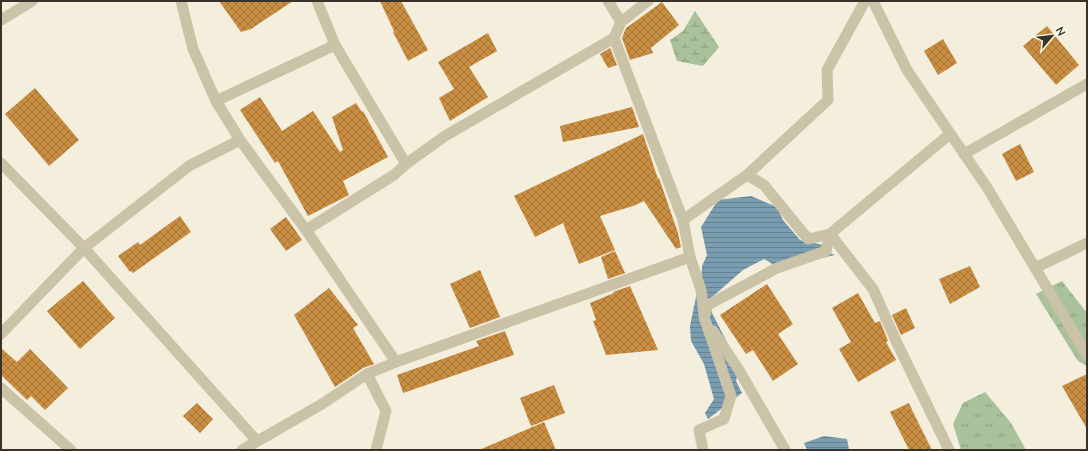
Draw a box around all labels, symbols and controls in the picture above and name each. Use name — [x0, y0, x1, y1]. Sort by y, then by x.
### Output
north arrow — [1032, 16, 1072, 56]
text: N — [1053, 24, 1069, 38]

